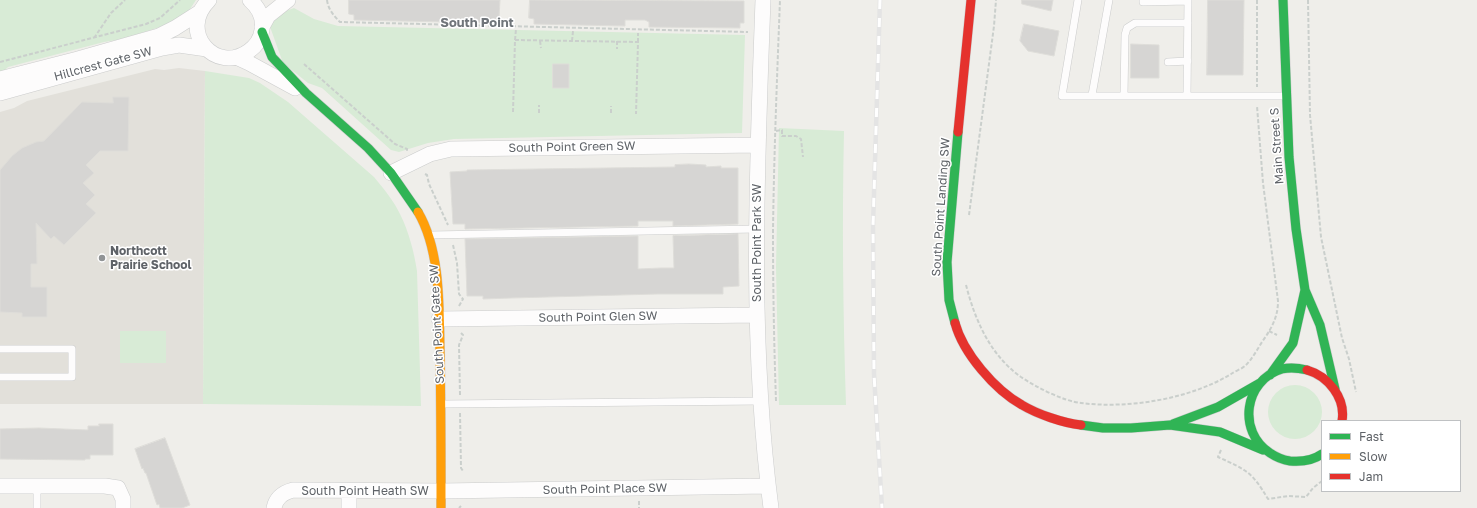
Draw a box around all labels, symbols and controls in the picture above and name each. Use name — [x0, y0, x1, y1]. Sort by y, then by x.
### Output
district label: South Point — [440, 15, 514, 31]
street label: Hillcrest Gate SW — [52, 44, 154, 84]
street label: Main Street S — [1267, 107, 1287, 185]
street label: South Point Landing SW — [929, 137, 953, 277]
street label: South Point Green SW — [508, 139, 636, 155]
street label: South Point Park SW — [750, 184, 764, 302]
place label: Northcott Prairie School — [110, 244, 191, 272]
marker: Northcott Prairie School — [97, 253, 107, 263]
street label: South Point Gate SW — [427, 264, 447, 384]
street label: South Point Glen SW — [538, 309, 658, 325]
legend — [1321, 420, 1461, 492]
text: Fast — [1359, 429, 1384, 444]
text: Slow — [1359, 449, 1387, 464]
text: Jam — [1359, 469, 1383, 484]
street label: South Point Place SW — [543, 481, 667, 497]
street label: South Point Heath SW — [301, 484, 429, 498]

